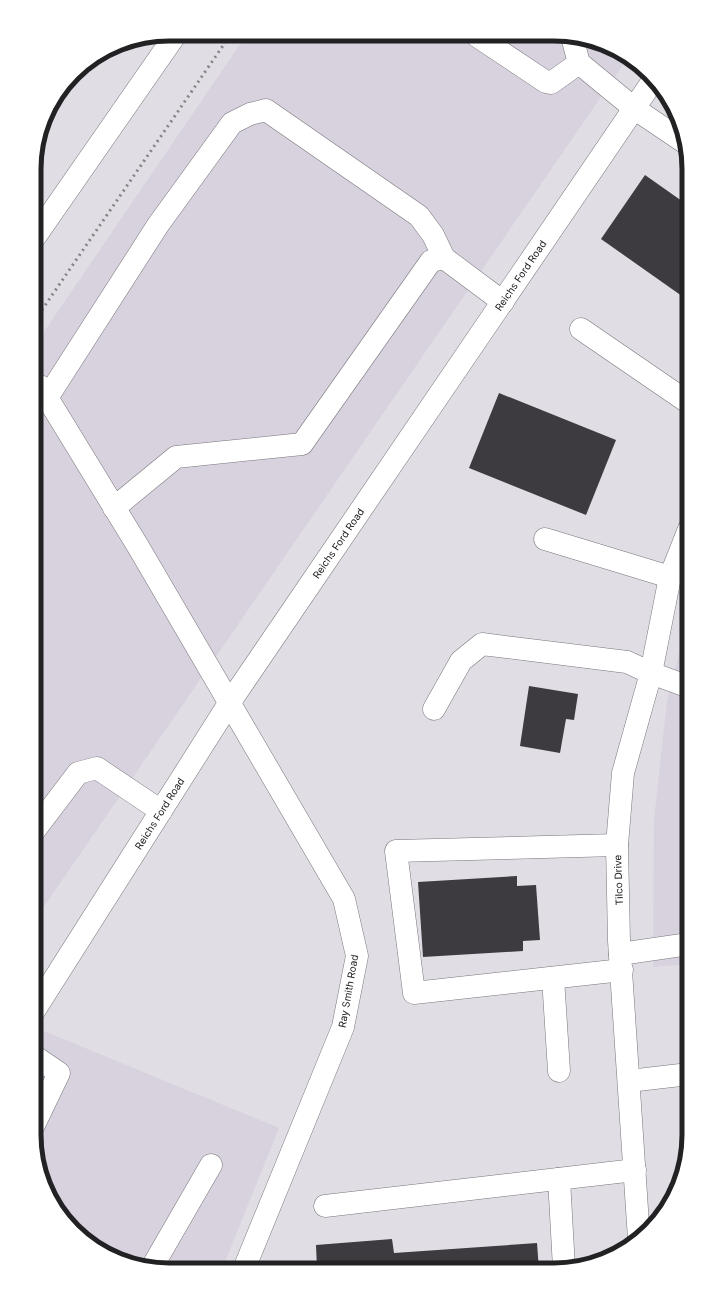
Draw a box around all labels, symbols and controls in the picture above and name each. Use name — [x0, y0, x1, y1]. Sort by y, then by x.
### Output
street label: Reichs Ford Road — [492, 238, 549, 313]
street label: Reichs Ford Road — [310, 506, 366, 581]
street label: Reichs Ford Road — [132, 775, 187, 851]
street label: Tilco Drive — [611, 854, 625, 906]
street label: Ray Smith Road — [336, 954, 360, 1028]

